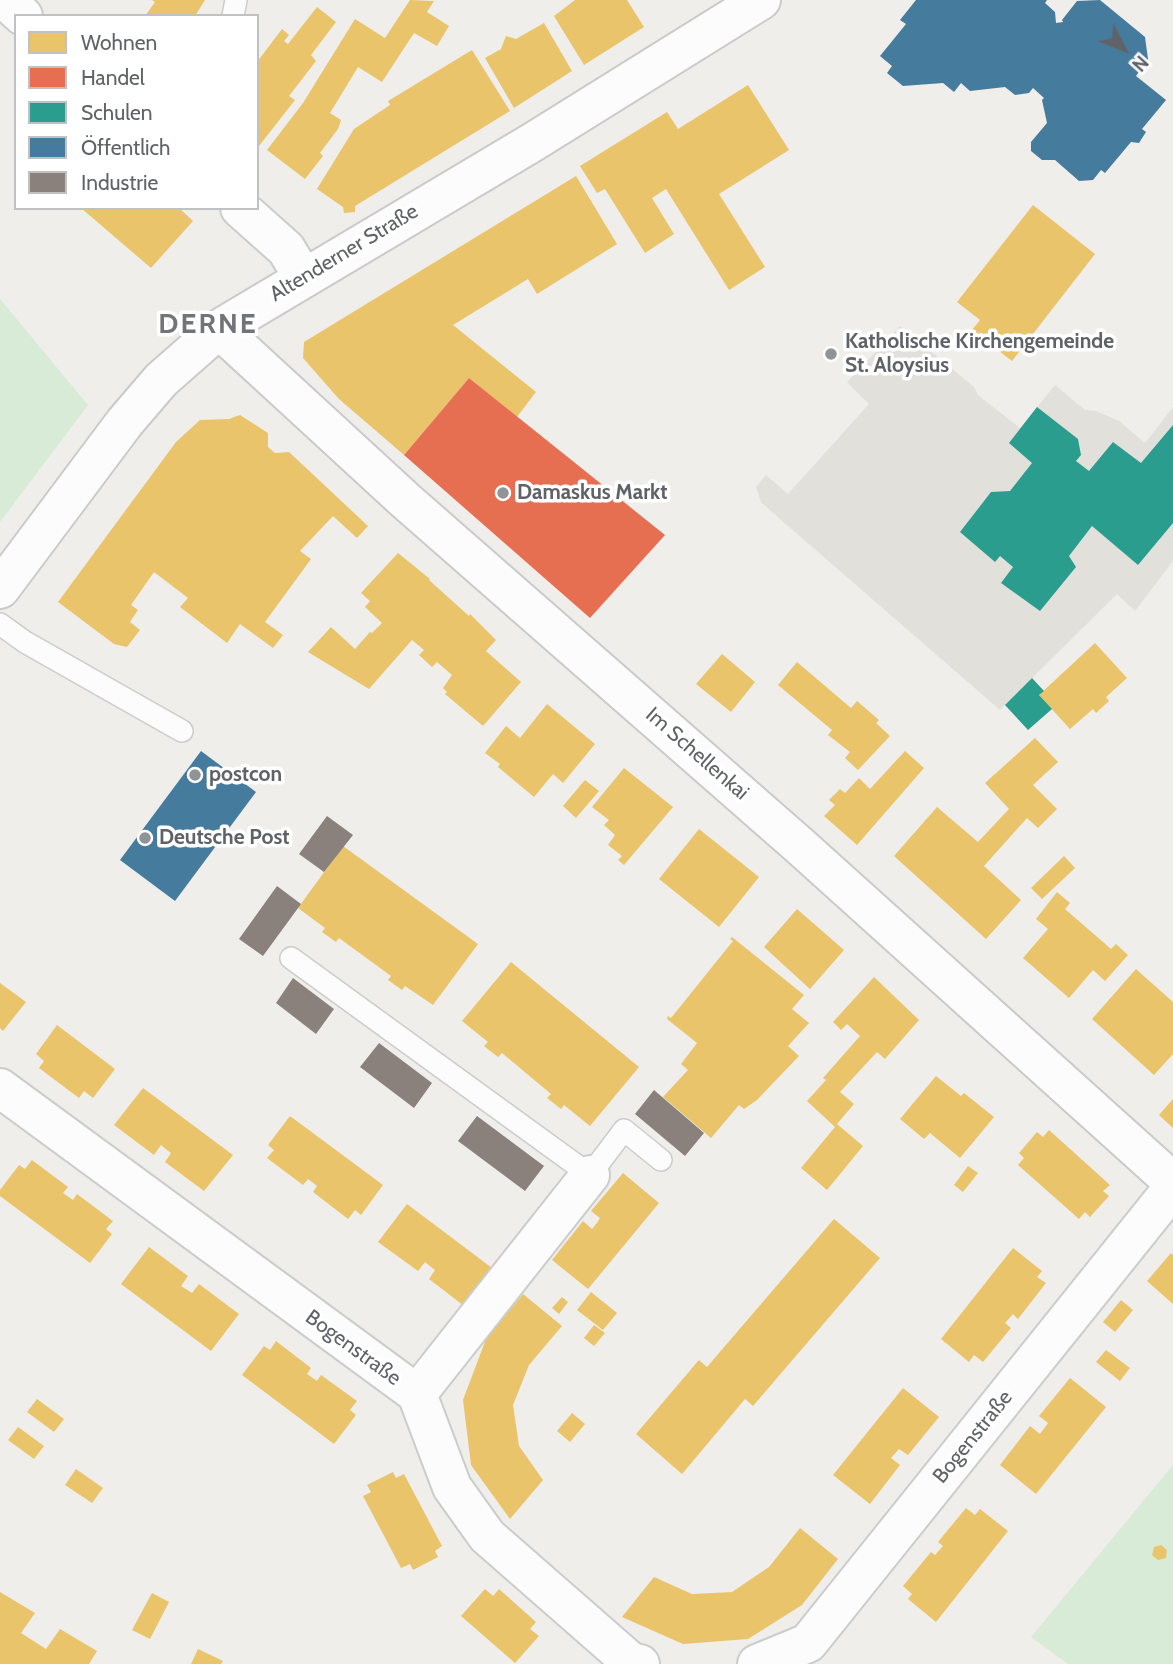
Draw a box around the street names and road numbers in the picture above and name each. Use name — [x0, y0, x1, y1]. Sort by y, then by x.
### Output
street label: Altenderner Straße — [265, 199, 423, 307]
street label: Im Schellenkai — [640, 702, 754, 806]
street label: Bogenstraße — [300, 1305, 406, 1391]
street label: Bogenstraße — [928, 1385, 1018, 1489]

